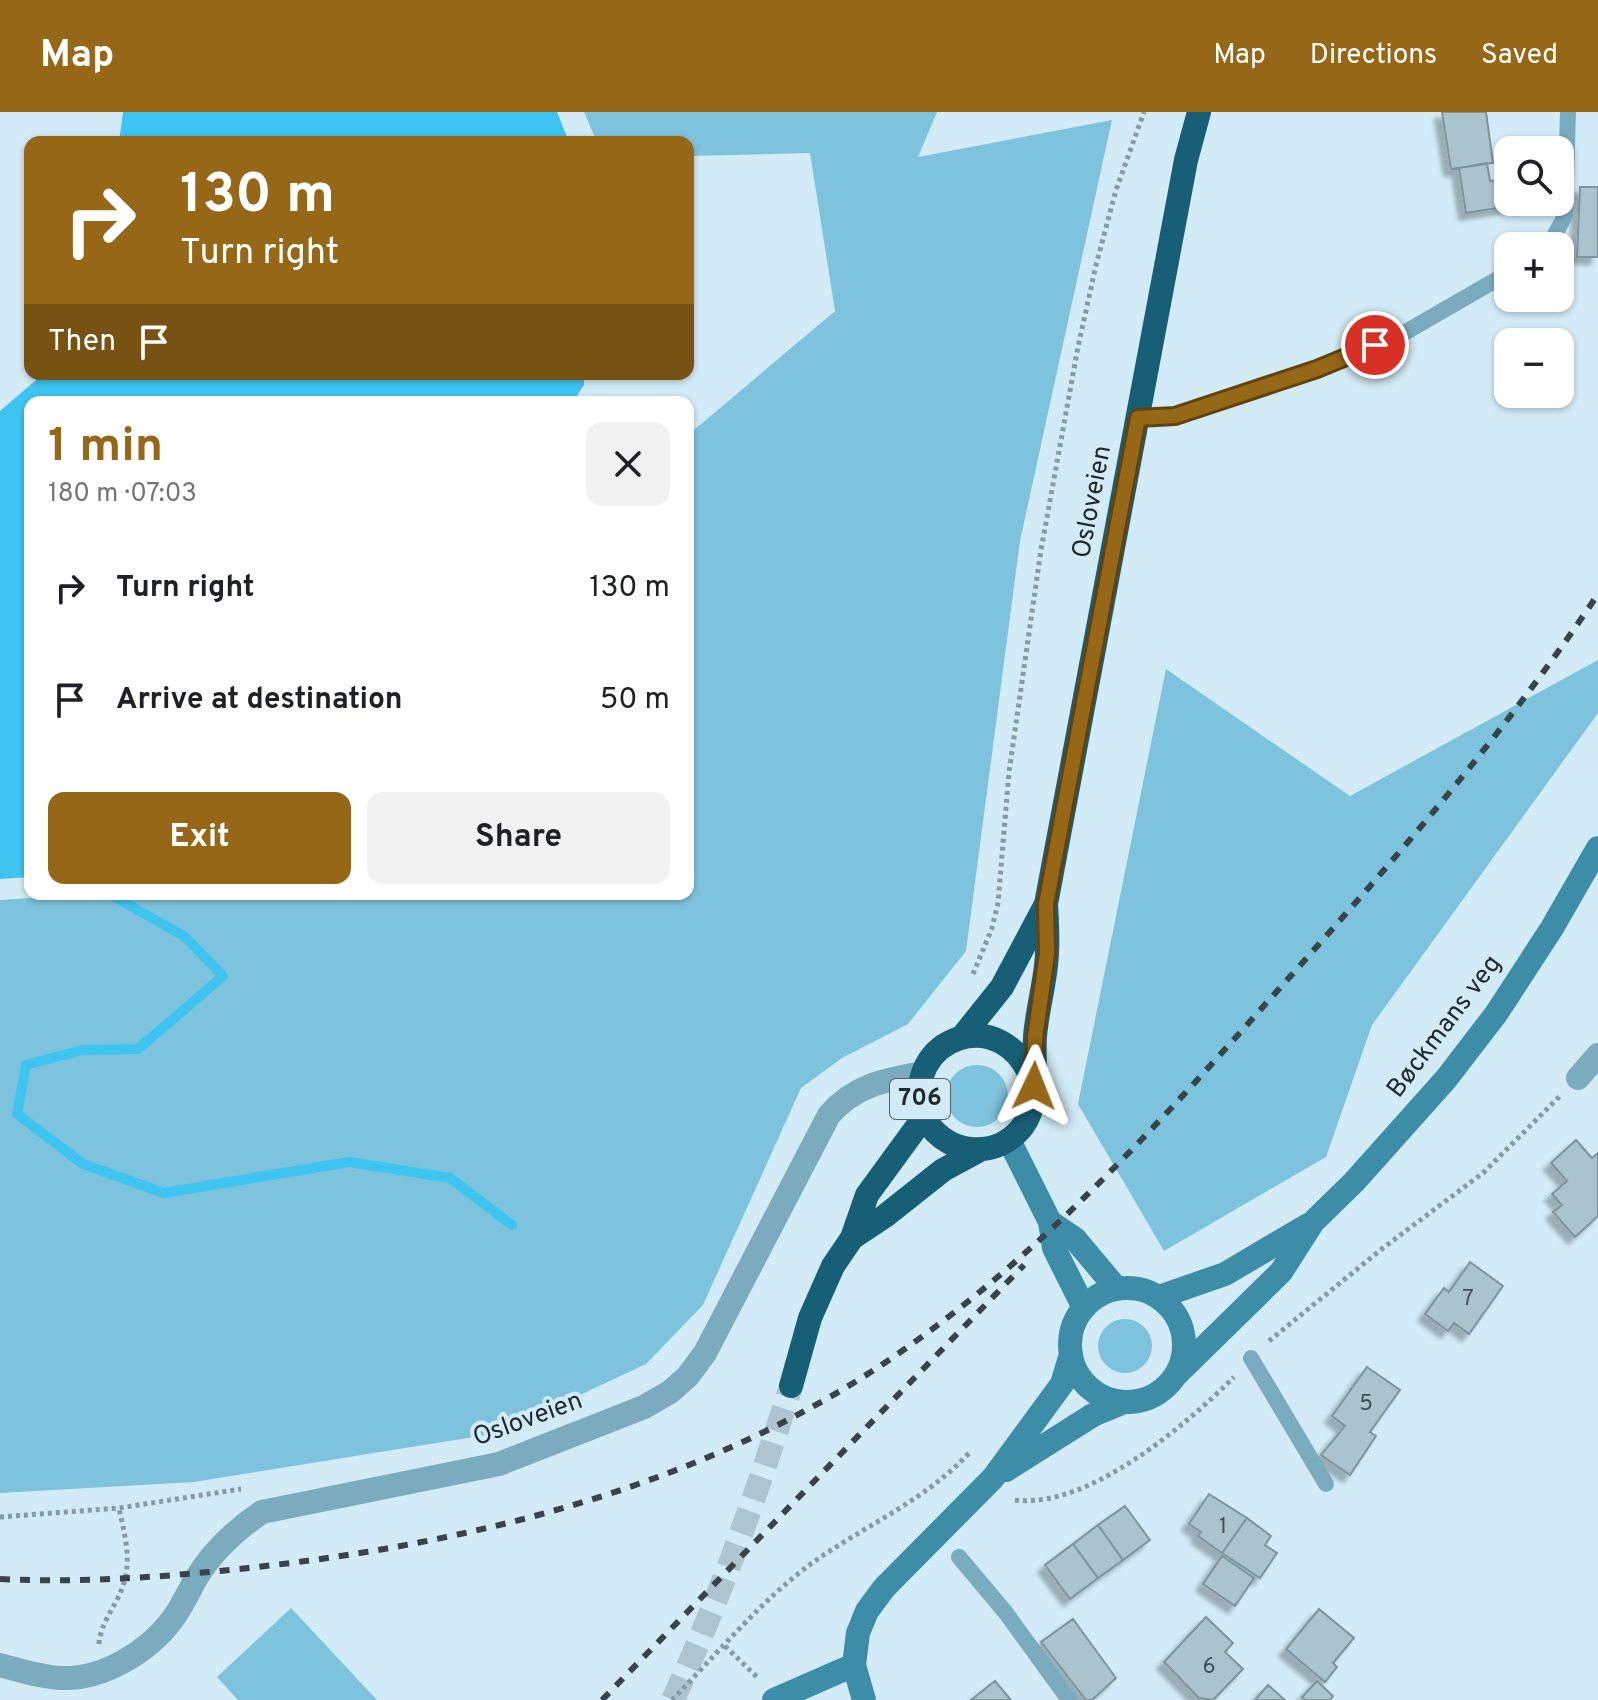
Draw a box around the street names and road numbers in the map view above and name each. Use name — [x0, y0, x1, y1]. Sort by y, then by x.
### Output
street label: Osloveien — [1066, 443, 1120, 561]
street label: Bøckmans veg — [1380, 949, 1510, 1105]
road number: 706 — [890, 1079, 950, 1119]
street label: Osloveien — [469, 1385, 587, 1455]

